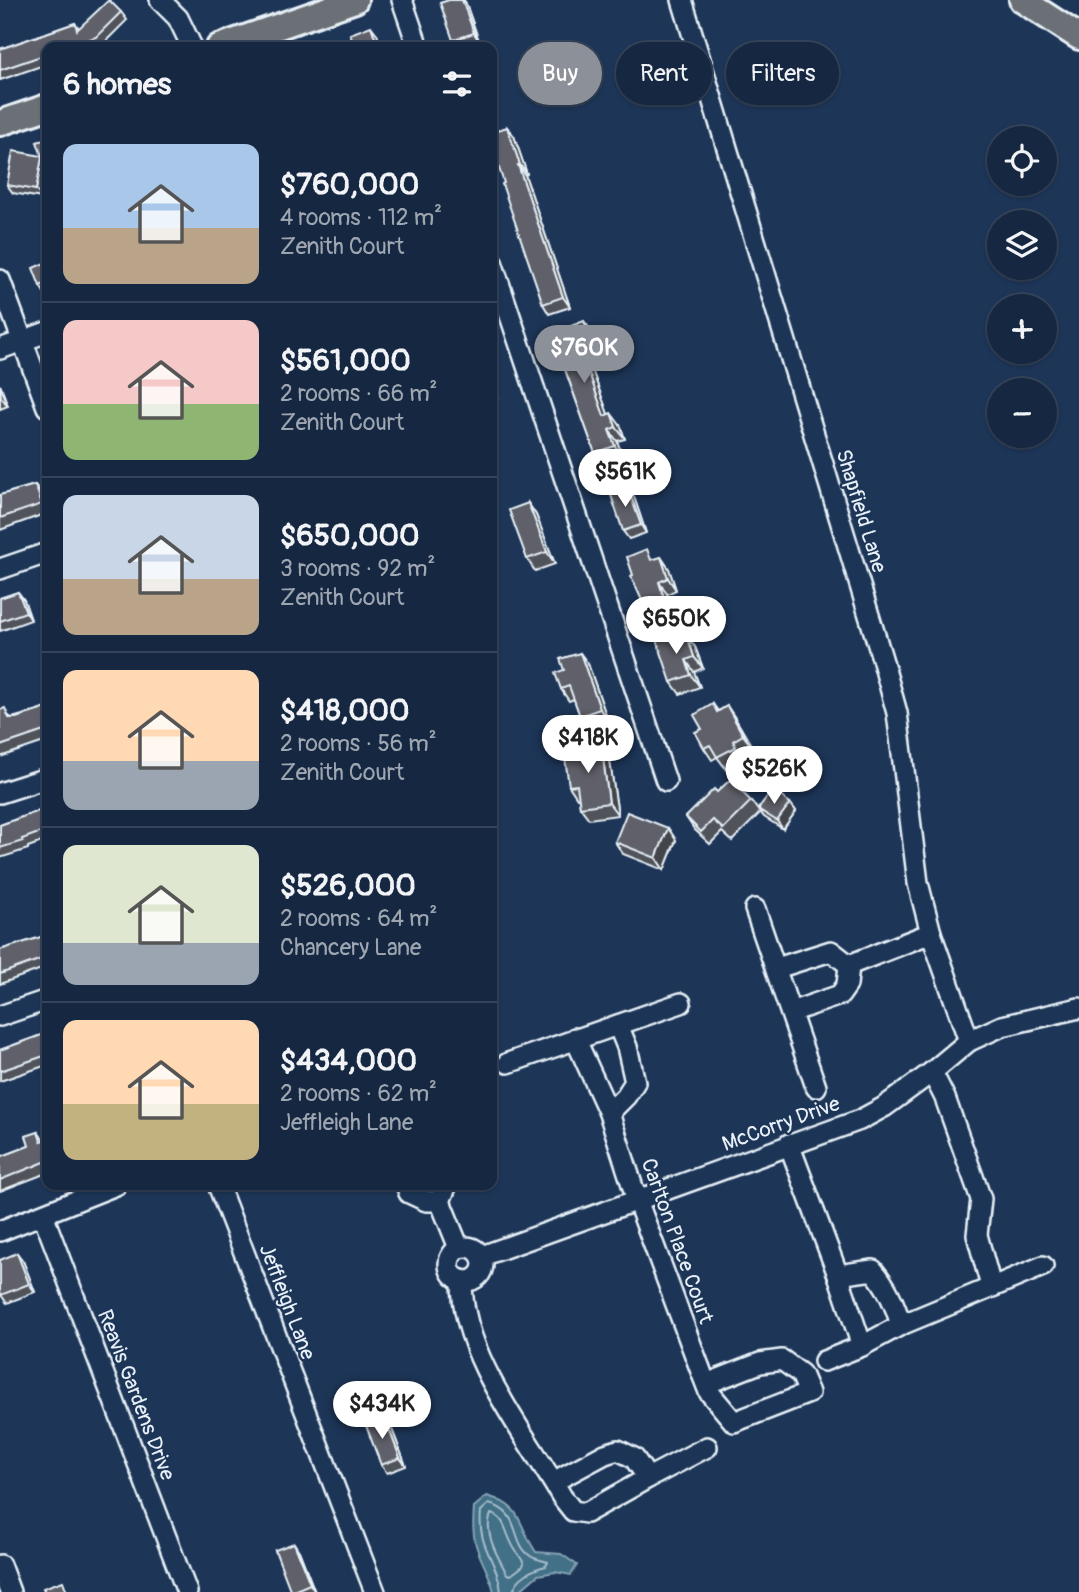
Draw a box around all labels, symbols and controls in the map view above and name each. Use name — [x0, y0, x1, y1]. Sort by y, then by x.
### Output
chip: Buy — [518, 42, 602, 105]
chip: Rent — [616, 42, 712, 105]
chip: Filters — [726, 42, 839, 105]
icon: filters — [438, 65, 476, 103]
text: 6 homes — [63, 66, 171, 103]
map controls — [987, 126, 1057, 448]
button: locate — [987, 126, 1057, 196]
text: $760,000 — [280, 166, 419, 203]
icon: home — [119, 172, 203, 256]
text: 4 rooms · 112 m² — [280, 203, 442, 232]
button: layers — [987, 210, 1057, 280]
text: Zenith Court — [280, 232, 404, 261]
button: + — [987, 294, 1057, 364]
pin: $760K — [535, 326, 633, 385]
text: $760K — [550, 333, 618, 362]
text: $561,000 — [280, 342, 411, 379]
icon: home — [119, 348, 203, 432]
button: − — [987, 378, 1057, 448]
text: 2 rooms · 66 m² — [280, 379, 437, 408]
text: Zenith Court — [280, 408, 404, 437]
street label: Shapfield Lane — [829, 446, 893, 577]
pin: $561K — [576, 449, 674, 509]
text: $561K — [594, 457, 656, 486]
text: $650,000 — [280, 517, 420, 554]
icon: home — [119, 523, 203, 607]
text: 3 rooms · 92 m² — [280, 554, 435, 583]
text: Zenith Court — [280, 583, 404, 612]
pin: $650K — [627, 596, 725, 656]
text: $650K — [642, 604, 710, 633]
text: $418,000 — [280, 692, 410, 729]
icon: home — [119, 698, 203, 782]
pin: $418K — [539, 716, 637, 775]
text: $418K — [558, 723, 618, 752]
text: 2 rooms · 56 m² — [280, 729, 437, 758]
pin: $526K — [725, 746, 823, 806]
text: $526K — [741, 754, 807, 783]
text: Zenith Court — [280, 758, 404, 787]
text: $526,000 — [280, 867, 416, 904]
icon: home — [119, 873, 203, 957]
text: 2 rooms · 64 m² — [280, 904, 437, 933]
text: Chancery Lane — [280, 933, 421, 962]
text: $434,000 — [280, 1042, 417, 1079]
icon: home — [119, 1048, 203, 1132]
text: 2 rooms · 62 m² — [280, 1079, 437, 1108]
street label: McCorry Drive — [718, 1090, 844, 1158]
text: Jeffleigh Lane — [280, 1108, 413, 1137]
street label: Carlton Place Court — [635, 1155, 720, 1328]
street label: Jeffleigh Lane — [253, 1240, 322, 1364]
street label: Reavis Gardens Drive — [91, 1306, 181, 1485]
pin: $434K — [333, 1382, 431, 1441]
text: $434K — [349, 1389, 415, 1418]

